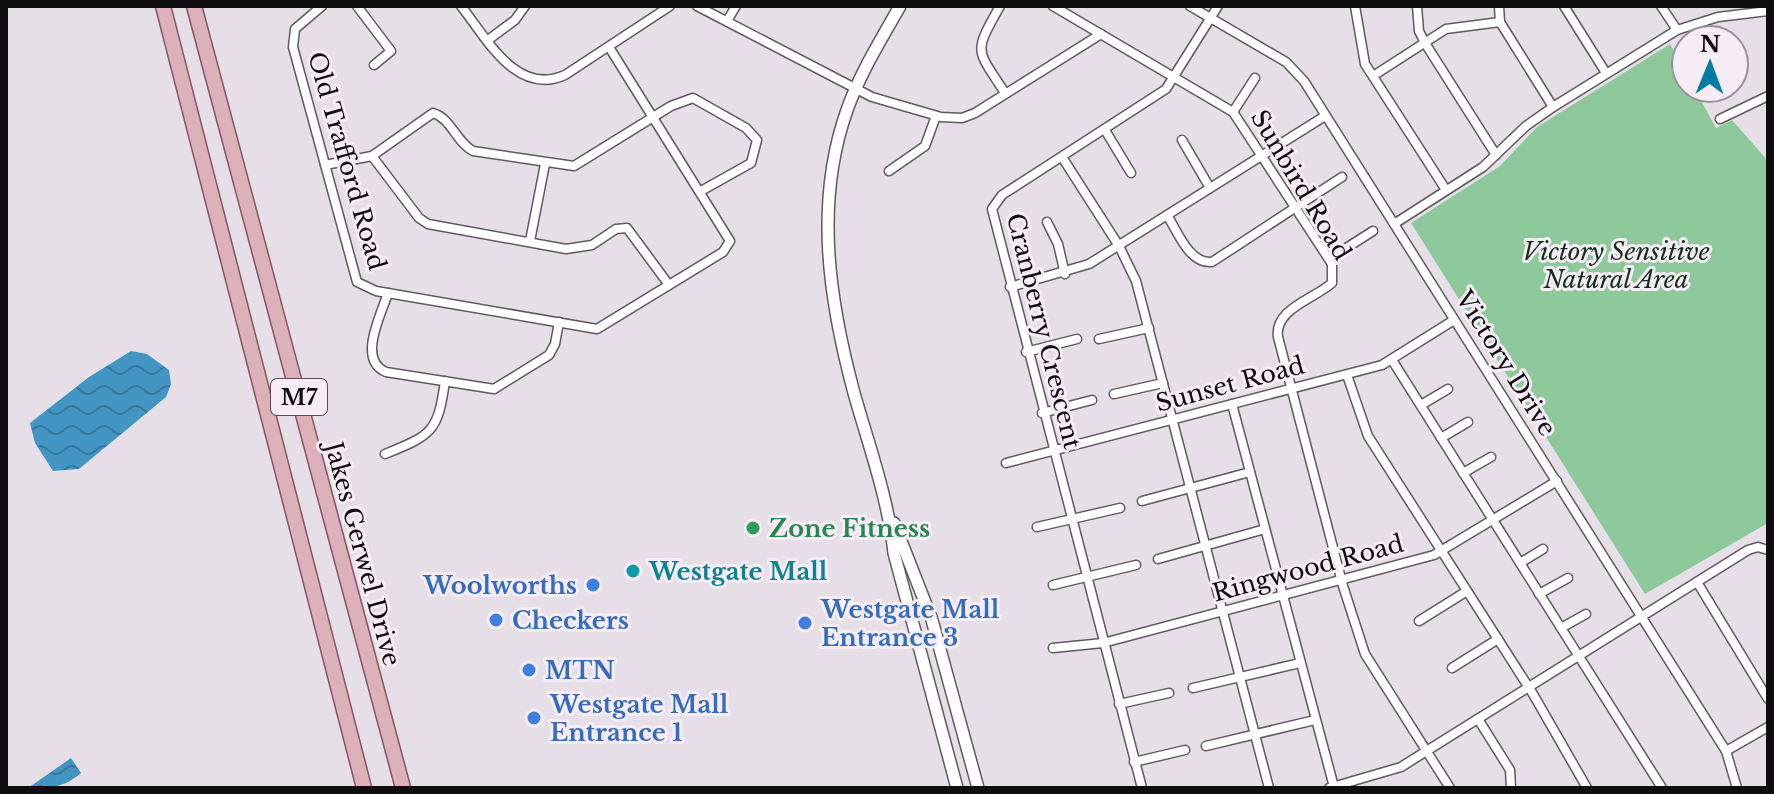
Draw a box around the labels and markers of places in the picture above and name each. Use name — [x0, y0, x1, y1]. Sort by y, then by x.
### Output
place label: Zone Fitness — [769, 514, 930, 543]
marker: Zone Fitness — [744, 519, 762, 537]
place label: Westgate Mall — [648, 557, 828, 586]
marker: Westgate Mall — [624, 562, 642, 580]
place label: Woolworths — [422, 571, 577, 600]
marker: Woolworths — [584, 576, 602, 594]
place label: Westgate Mall Entrance 3 — [820, 595, 1000, 652]
place label: Checkers — [512, 606, 629, 635]
marker: Checkers — [487, 611, 505, 629]
marker: Westgate Mall Entrance 3 — [796, 614, 814, 632]
place label: MTN — [545, 656, 615, 685]
marker: MTN — [520, 661, 538, 679]
place label: Westgate Mall Entrance 1 — [549, 690, 729, 747]
marker: Westgate Mall Entrance 1 — [525, 709, 543, 727]

